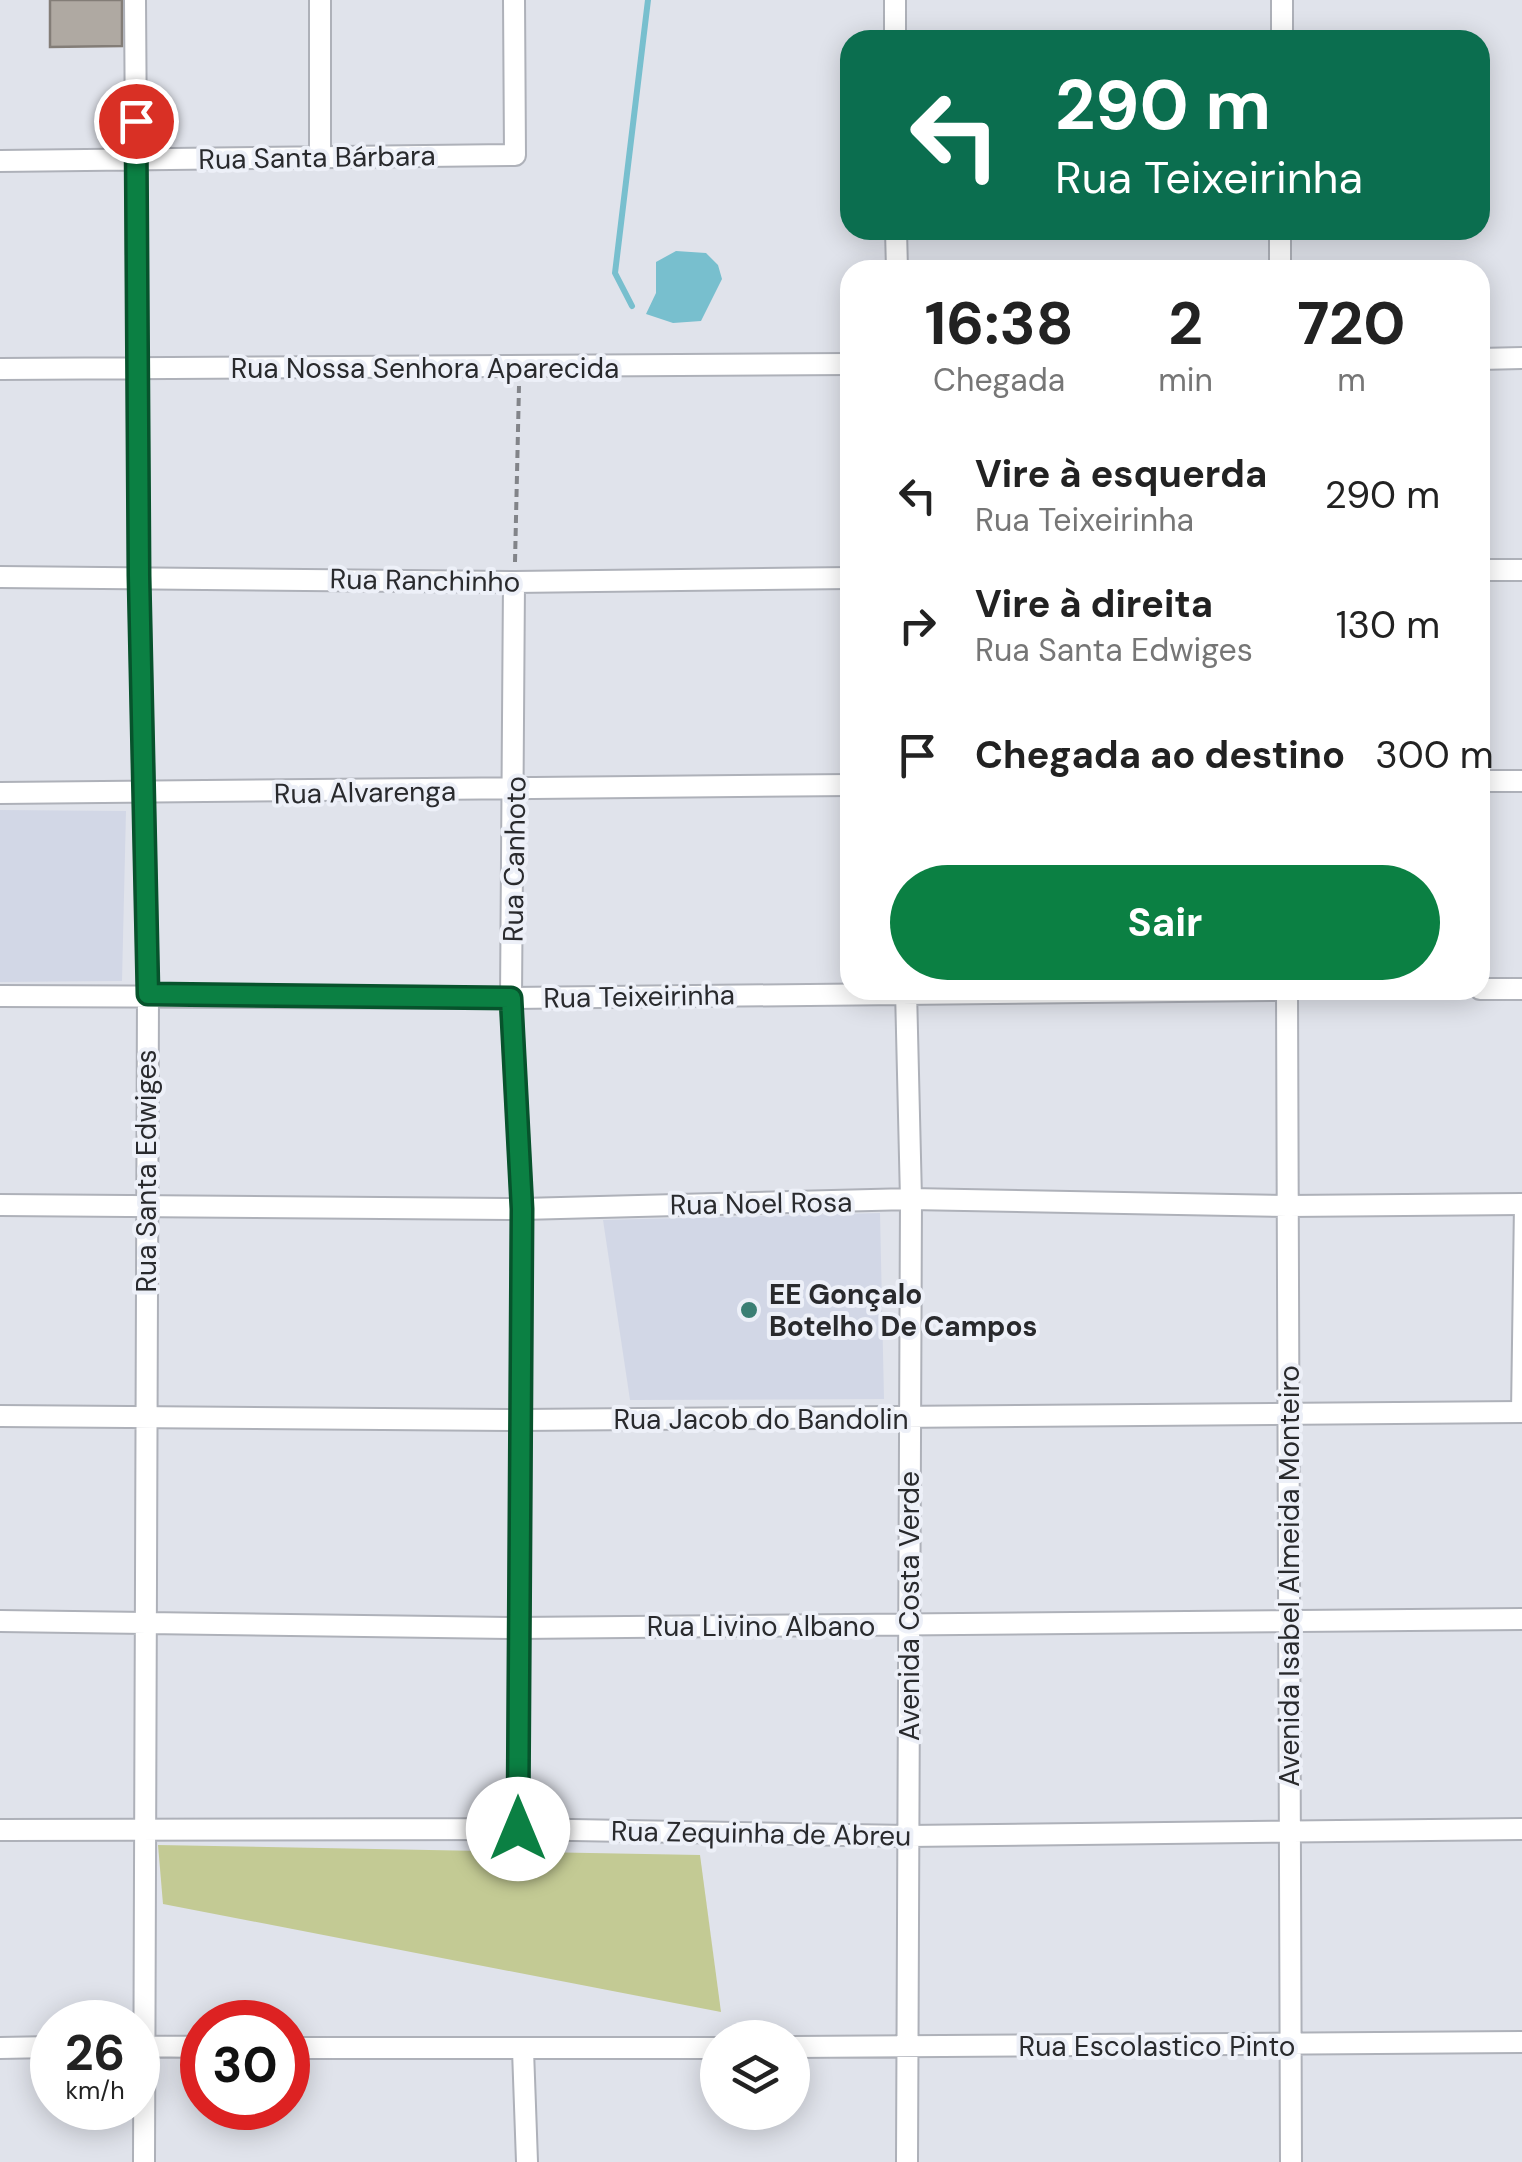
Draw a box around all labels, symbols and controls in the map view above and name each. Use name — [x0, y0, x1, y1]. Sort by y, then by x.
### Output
text: 290 m — [1055, 60, 1271, 151]
icon: left — [890, 70, 1020, 200]
pin — [94, 79, 179, 164]
icon: arrive — [109, 94, 164, 149]
street label: Rua Santa Bárbara — [198, 137, 436, 178]
text: Rua Teixeirinha — [1055, 148, 1363, 207]
text: 16:38 — [924, 284, 1074, 363]
text: 2 — [1168, 284, 1203, 363]
text: 720 — [1297, 284, 1405, 363]
street label: Rua Nossa Senhora Aparecida — [231, 350, 619, 387]
text: Chegada — [933, 359, 1065, 401]
text: min — [1158, 359, 1213, 401]
text: m — [1337, 359, 1366, 401]
text: Vire à esquerda — [975, 449, 1267, 499]
icon: left — [890, 468, 945, 523]
text: 290 m — [1325, 470, 1440, 520]
text: Rua Teixeirinha — [975, 499, 1194, 541]
street label: Rua Ranchinho — [329, 560, 521, 601]
text: Vire à direita — [975, 579, 1213, 629]
icon: right — [890, 598, 945, 653]
text: 130 m — [1336, 600, 1440, 650]
text: Rua Santa Edwiges — [975, 629, 1253, 671]
icon: arrive — [890, 728, 945, 783]
text: Chegada ao destino — [975, 730, 1345, 780]
text: 300 m — [1375, 730, 1494, 780]
street label: Rua Alvarenga — [274, 772, 456, 813]
street label: Rua Canhoto — [495, 776, 534, 942]
button: Sair — [890, 865, 1440, 980]
street label: Rua Teixeirinha — [543, 976, 735, 1017]
street label: Rua Santa Edwiges — [128, 1049, 165, 1293]
street label: Rua Noel Rosa — [669, 1183, 853, 1224]
place label: EE Gonçalo Botelho De Campos — [769, 1276, 1037, 1345]
marker: EE Gonçalo Botelho De Campos — [738, 1299, 760, 1321]
street label: Avenida Isabel Almeida Monteiro — [1271, 1365, 1308, 1787]
street label: Rua Jacob do Bandolin — [613, 1401, 909, 1438]
street label: Avenida Costa Verde — [891, 1471, 928, 1741]
street label: Rua Livino Albano — [647, 1608, 875, 1645]
position arrow — [466, 1777, 570, 1881]
street label: Rua Zequinha de Abreu — [610, 1812, 911, 1855]
speed limit sign: 30 — [180, 2000, 310, 2130]
text: 26 — [65, 2020, 125, 2086]
map controls — [700, 2020, 810, 2130]
button: layers — [700, 2020, 810, 2130]
street label: Rua Escolastico Pinto — [1019, 2028, 1295, 2065]
text: km/h — [65, 2074, 125, 2107]

